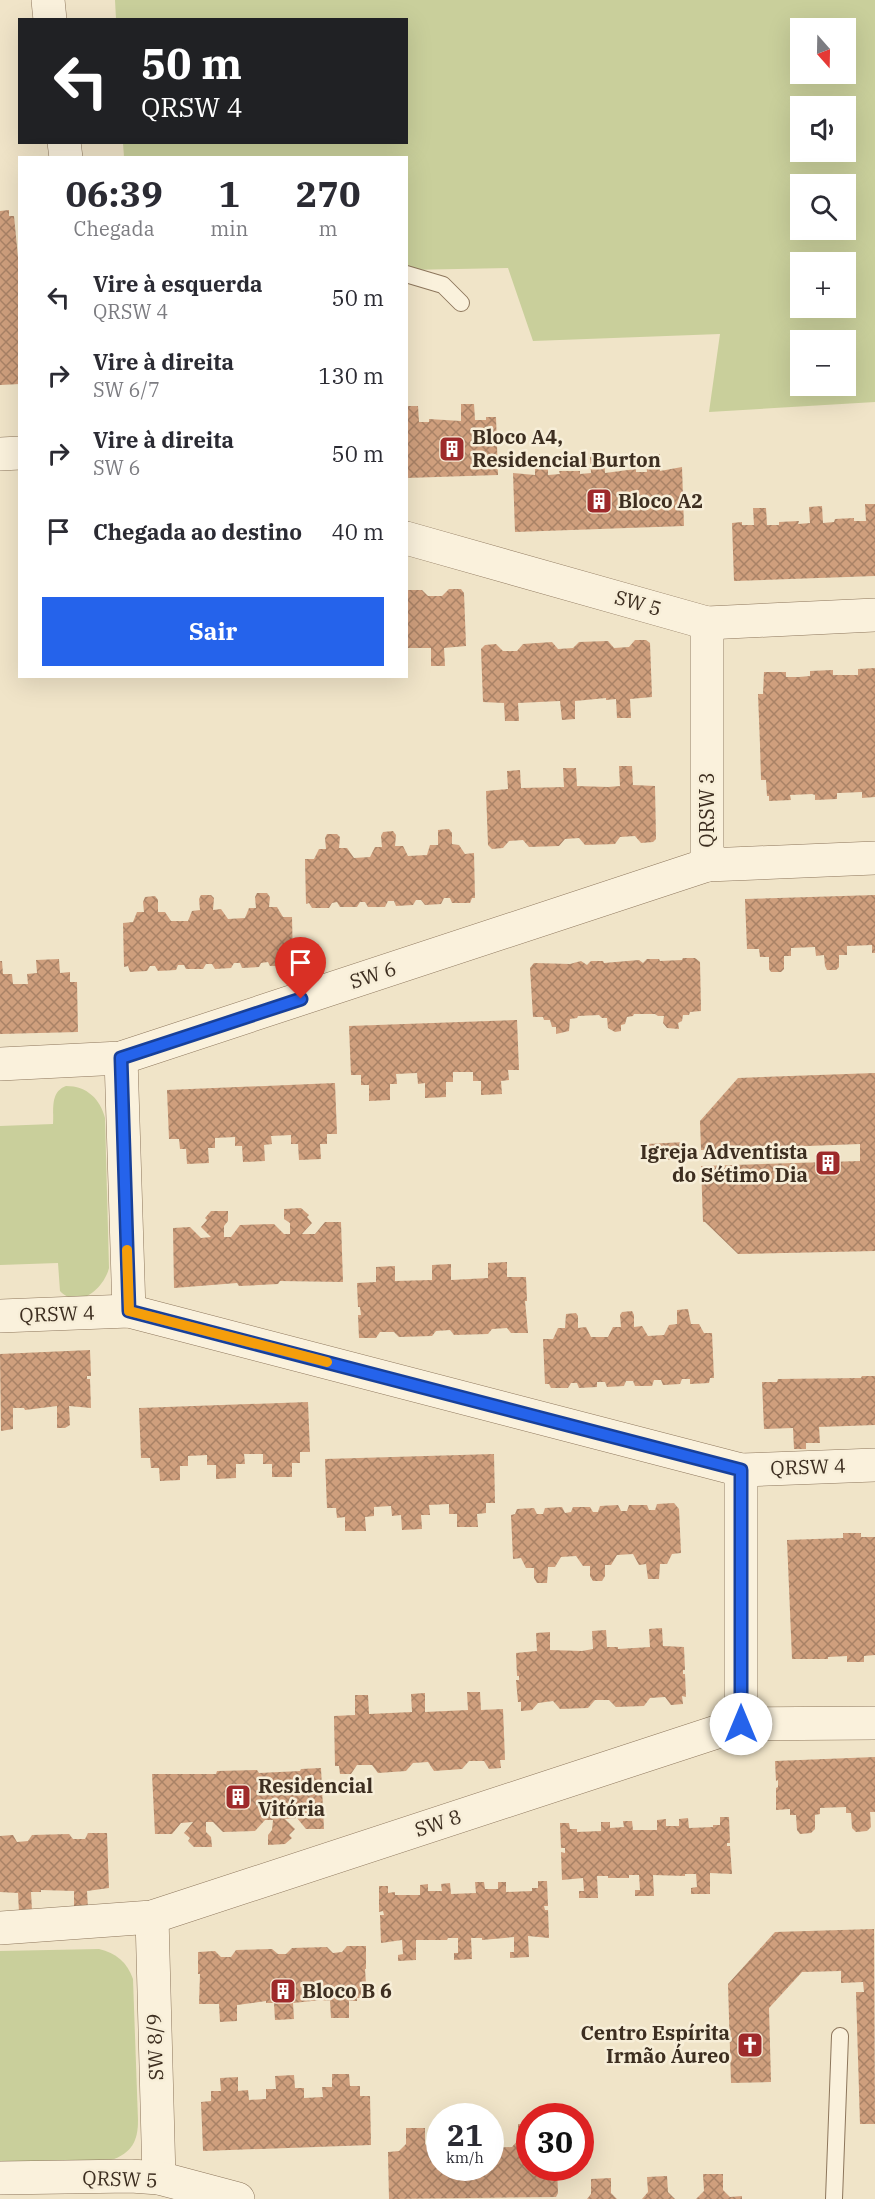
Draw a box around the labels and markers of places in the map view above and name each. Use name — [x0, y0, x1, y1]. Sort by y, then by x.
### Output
place label: Bloco A4, Residencial Burton — [472, 423, 661, 473]
building icon: Bloco A4, Residencial Burton — [437, 434, 467, 464]
building icon: Bloco A2 — [584, 486, 614, 516]
place label: Bloco A2 — [618, 487, 703, 514]
pin — [275, 937, 326, 999]
place label: Igreja Adventista do Sétimo Dia — [640, 1138, 808, 1188]
building icon: Igreja Adventista do Sétimo Dia — [813, 1148, 843, 1178]
place label: Residencial Vitória — [258, 1772, 373, 1822]
building icon: Residencial Vitória — [223, 1782, 253, 1812]
building icon: Bloco B 6 — [268, 1976, 298, 2006]
place label: Bloco B 6 — [302, 1977, 392, 2004]
place label: Centro Espírita Irmão Áureo — [581, 2019, 730, 2069]
church icon: Centro Espírita Irmão Áureo — [735, 2030, 765, 2060]

